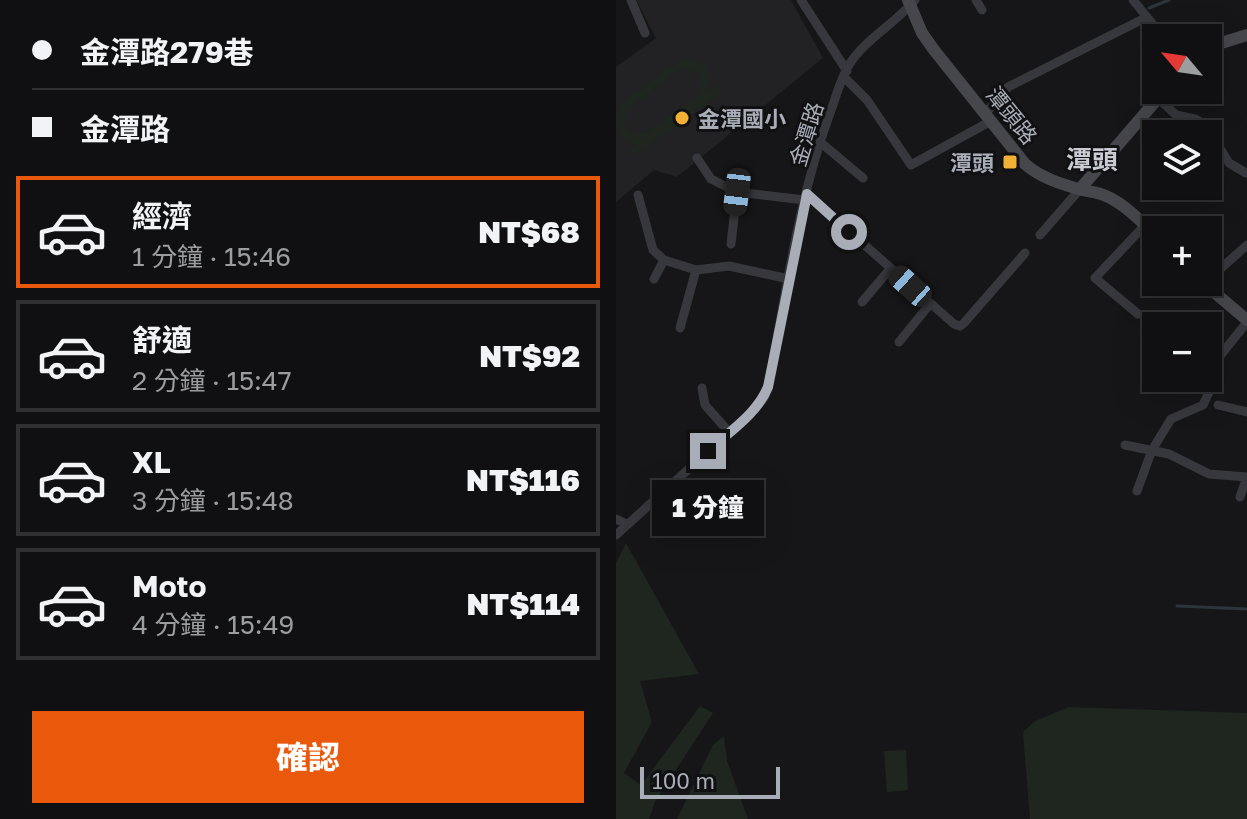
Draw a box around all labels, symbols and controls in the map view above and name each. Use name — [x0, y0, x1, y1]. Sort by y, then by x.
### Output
north arrow — [1142, 24, 1222, 104]
map controls — [1142, 24, 1222, 392]
text: 金潭路279巷 — [80, 34, 254, 70]
street label: 潭頭路 — [981, 81, 1043, 149]
street label: 金潭路 — [783, 98, 829, 170]
place label: 金潭國小 — [698, 105, 786, 132]
marker: 金潭國小 — [673, 109, 691, 127]
text: 金潭路 — [80, 111, 170, 147]
button: layers — [1142, 120, 1222, 200]
district label: 潭頭 — [1066, 144, 1118, 175]
place label: 潭頭 — [950, 149, 994, 176]
marker: 潭頭 — [1001, 153, 1019, 171]
car — [722, 167, 752, 217]
icon: car — [36, 196, 108, 268]
text: 經濟 — [132, 198, 192, 234]
text: NT$68 — [478, 214, 580, 250]
route start — [831, 214, 867, 250]
button: + — [1142, 216, 1222, 296]
text: 1 分鐘 · 15:46 — [132, 241, 291, 272]
car — [884, 261, 936, 311]
button: − — [1142, 312, 1222, 392]
icon: car — [36, 320, 108, 392]
text: 舒適 — [132, 322, 192, 358]
text: NT$92 — [479, 338, 580, 374]
text: 2 分鐘 · 15:47 — [132, 365, 292, 396]
route end — [690, 433, 726, 469]
icon: car — [36, 444, 108, 516]
text: XL — [132, 444, 171, 480]
text: NT$116 — [466, 462, 580, 498]
callout: 1 分鐘 — [652, 479, 764, 535]
text: 3 分鐘 · 15:48 — [132, 485, 294, 516]
text: 1 分鐘 — [672, 492, 744, 523]
icon: car — [36, 568, 108, 640]
text: Moto — [132, 568, 207, 604]
text: NT$114 — [467, 586, 580, 622]
text: 4 分鐘 · 15:49 — [132, 609, 294, 640]
button: 確認 — [32, 711, 584, 803]
scale bar — [640, 763, 780, 799]
text: 100 m — [652, 767, 715, 794]

